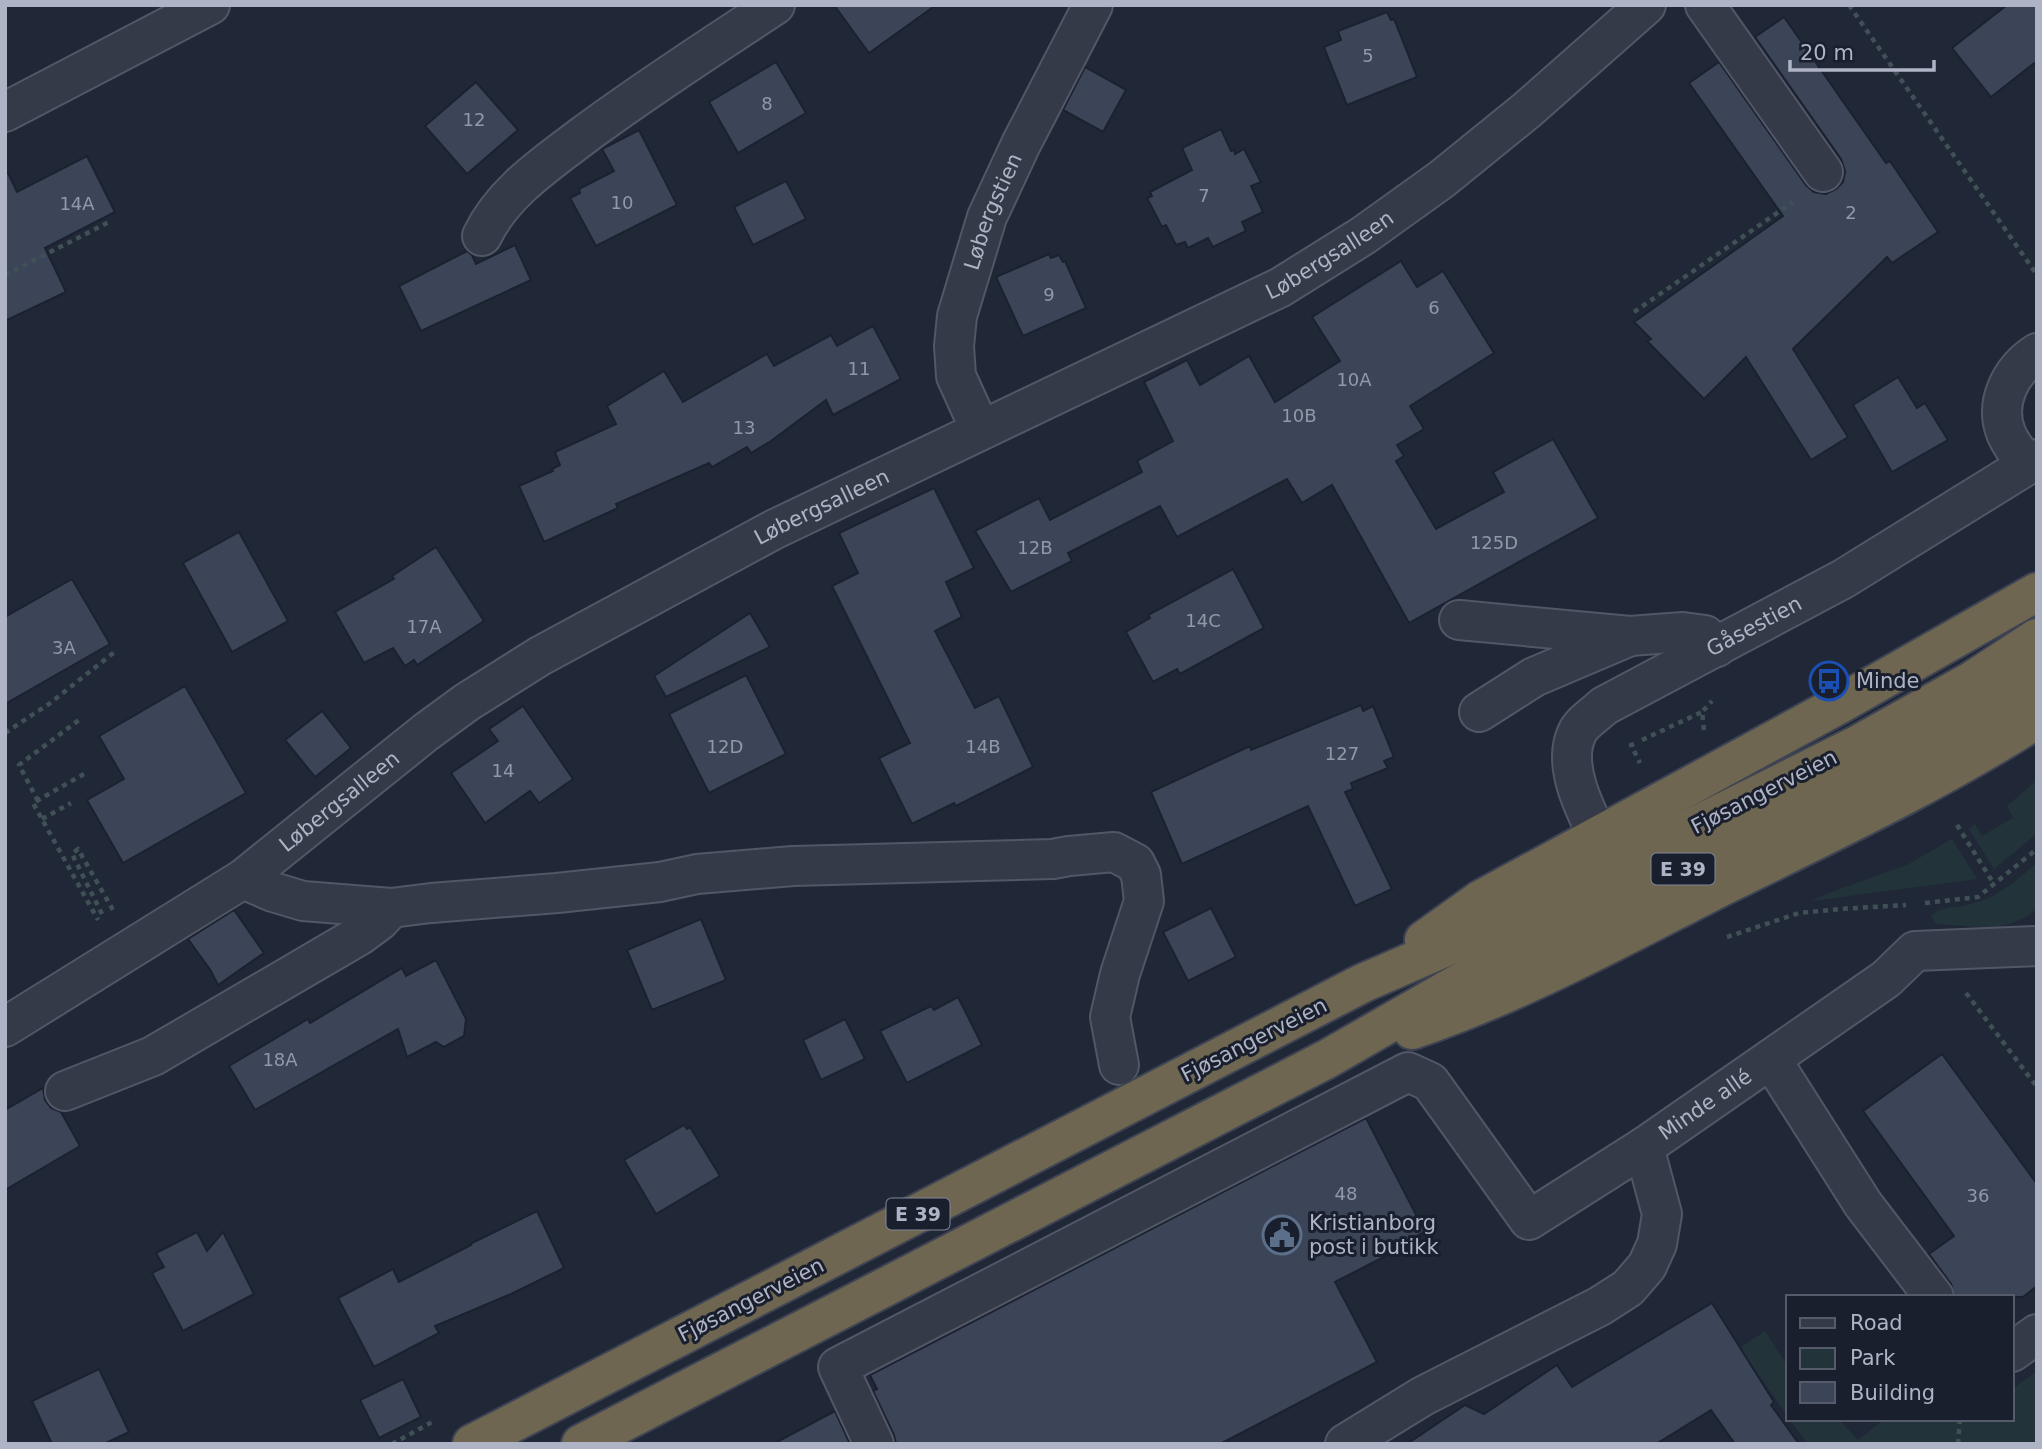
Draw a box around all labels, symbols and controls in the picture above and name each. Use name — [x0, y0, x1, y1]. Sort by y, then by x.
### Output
scale bar — [1790, 28, 1934, 72]
text: 20 m — [1800, 41, 1854, 65]
house number: 5 — [1362, 45, 1374, 66]
house number: 8 — [761, 93, 773, 114]
house number: 12 — [463, 109, 485, 130]
street label: Løbergstien — [960, 149, 1027, 273]
house number: 7 — [1198, 185, 1210, 206]
house number: 10 — [611, 192, 633, 213]
house number: 14A — [59, 193, 95, 214]
house number: 2 — [1845, 202, 1857, 223]
street label: Løbergsalleen — [1262, 206, 1398, 305]
house number: 9 — [1043, 284, 1055, 305]
house number: 6 — [1428, 297, 1440, 318]
house number: 11 — [848, 358, 870, 379]
house number: 10A — [1336, 369, 1372, 390]
house number: 10B — [1281, 405, 1317, 426]
house number: 13 — [733, 417, 755, 438]
street label: Løbergsalleen — [750, 464, 893, 550]
house number: 125D — [1470, 532, 1518, 553]
house number: 12B — [1017, 537, 1053, 558]
street label: Gåsestien — [1702, 591, 1806, 661]
house number: 14C — [1185, 610, 1221, 631]
house number: 17A — [406, 616, 442, 637]
house number: 3A — [52, 637, 77, 658]
bus stop icon: Minde — [1808, 660, 1850, 702]
place label: Minde — [1856, 669, 1920, 693]
house number: 12D — [707, 736, 743, 757]
house number: 14B — [965, 736, 1001, 757]
house number: 127 — [1325, 743, 1359, 764]
street label: Fjøsangerveien — [1687, 745, 1841, 839]
street label: Løbergsalleen — [275, 746, 404, 857]
house number: 14 — [492, 760, 514, 781]
road number: E 39 — [1652, 854, 1714, 884]
street label: Fjøsangerveien — [1177, 993, 1331, 1087]
house number: 18A — [262, 1049, 298, 1070]
street label: Minde allé — [1654, 1064, 1756, 1145]
house number: 48 — [1335, 1183, 1357, 1204]
house number: 36 — [1967, 1185, 1989, 1206]
road number: E 39 — [886, 1198, 950, 1230]
place label: Kristianborg post i butikk — [1309, 1211, 1439, 1259]
public building icon: Kristianborg post i butikk — [1261, 1214, 1303, 1256]
street label: Fjøsangerveien — [674, 1253, 828, 1347]
legend — [1786, 1295, 2014, 1421]
text: Road — [1850, 1311, 1903, 1335]
text: Park — [1850, 1346, 1896, 1370]
text: Building — [1850, 1381, 1935, 1405]

